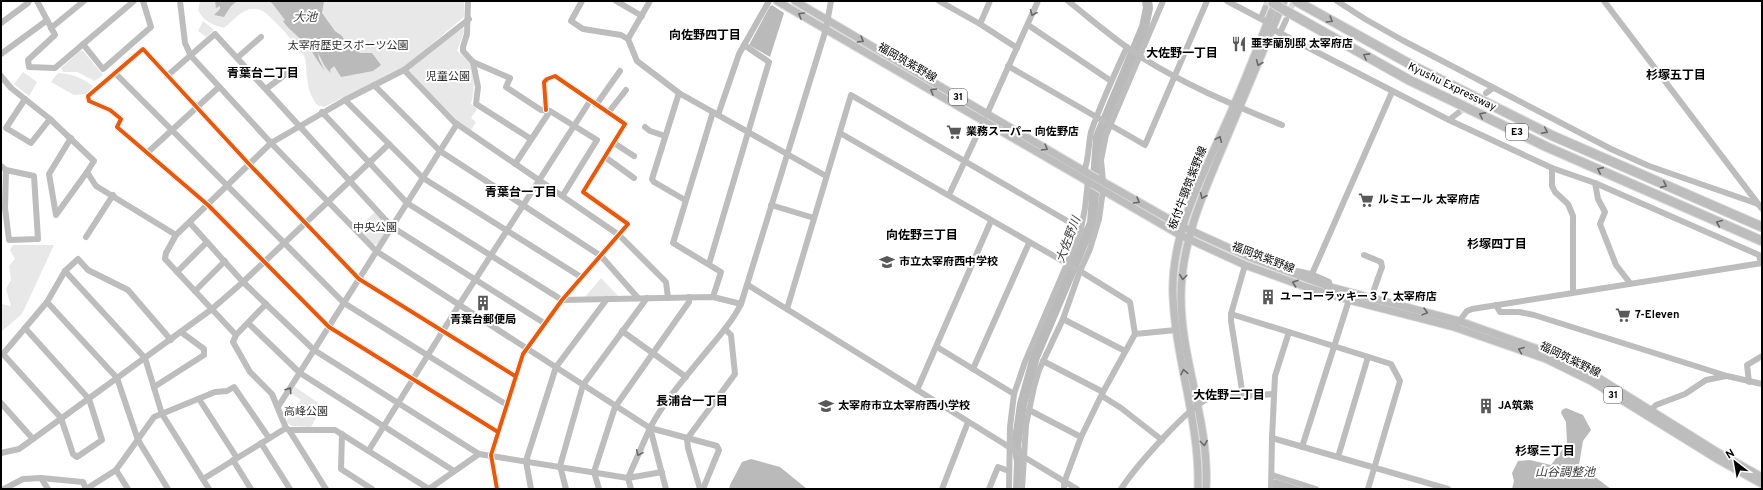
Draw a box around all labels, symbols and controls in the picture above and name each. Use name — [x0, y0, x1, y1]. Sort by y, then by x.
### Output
one-way arrow — [1030, 9, 1038, 17]
water label: 大池 — [293, 10, 318, 26]
one-way arrow — [798, 13, 805, 20]
one-way arrow — [1326, 16, 1333, 23]
district label: 向佐野四丁目 — [669, 28, 741, 44]
one-way arrow — [857, 35, 864, 42]
restaurant icon: 亜李蘭別邸 太宰府店 — [1230, 35, 1248, 53]
place label: 亜李蘭別邸 太宰府店 — [1251, 37, 1353, 51]
park label: 太宰府歴史スポーツ公園 — [288, 39, 408, 53]
street label: 福岡筑紫野線 — [875, 40, 939, 86]
district label: 大佐野一丁目 — [1146, 46, 1218, 62]
one-way arrow — [1363, 54, 1371, 61]
one-way arrow — [1255, 59, 1263, 66]
street label: Kyushu Expressway — [1405, 59, 1499, 115]
district label: 青葉台二丁目 — [227, 66, 299, 82]
district label: 杉塚五丁目 — [1646, 68, 1706, 84]
park label: 児童公園 — [426, 70, 470, 84]
one-way arrow — [930, 89, 937, 96]
road number: 31 — [949, 89, 967, 105]
one-way arrow — [1479, 112, 1487, 120]
supermarket icon: 業務スーパー 向佐野店 — [945, 123, 963, 141]
road number: E3 — [1506, 124, 1528, 140]
place label: 業務スーパー 向佐野店 — [966, 125, 1079, 139]
one-way arrow — [1541, 127, 1548, 134]
one-way arrow — [1214, 136, 1222, 144]
one-way arrow — [1041, 144, 1048, 151]
street label: 板付牛頸筑紫野線 — [1166, 144, 1210, 232]
one-way arrow — [1597, 167, 1604, 175]
one-way arrow — [1659, 180, 1667, 188]
district label: 青葉台一丁目 — [485, 185, 557, 201]
one-way arrow — [1200, 191, 1208, 199]
supermarket icon: ルミエール 太宰府店 — [1357, 191, 1375, 209]
place label: ルミエール 太宰府店 — [1378, 193, 1480, 207]
one-way arrow — [1132, 196, 1140, 203]
water label: 大佐野川 — [1053, 213, 1086, 265]
one-way arrow — [1716, 219, 1723, 227]
park label: 中央公園 — [353, 221, 397, 235]
district label: 向佐野三丁目 — [886, 228, 958, 244]
district label: 杉塚四丁目 — [1467, 237, 1527, 253]
street label: 福岡筑紫野線 — [1230, 240, 1296, 276]
school or university icon: 市立太宰府西中学校 — [878, 253, 896, 271]
place label: 市立太宰府西中学校 — [899, 255, 998, 269]
one-way arrow — [1179, 274, 1188, 280]
one-way arrow — [1292, 279, 1299, 288]
building icon: ユーコーラッキー３７ 太宰府店 — [1259, 288, 1277, 306]
place label: ユーコーラッキー３７ 太宰府店 — [1280, 290, 1437, 304]
building icon: 青葉台郵便局 — [474, 294, 492, 312]
supermarket icon: 7-Eleven — [1614, 306, 1632, 324]
one-way arrow — [1422, 308, 1428, 316]
place label: 7-Eleven — [1635, 308, 1679, 322]
place label: 青葉台郵便局 — [450, 313, 516, 327]
street label: 福岡筑紫野線 — [1537, 339, 1603, 381]
one-way arrow — [1517, 346, 1524, 354]
one-way arrow — [1180, 369, 1189, 375]
one-way arrow — [284, 387, 292, 394]
road number: 31 — [1604, 387, 1622, 403]
district label: 大佐野二丁目 — [1193, 388, 1265, 404]
district label: 長浦台一丁目 — [656, 394, 728, 410]
school or university icon: 太宰府市立太宰府西小学校 — [817, 397, 835, 415]
building icon: JA筑紫 — [1477, 397, 1495, 415]
place label: 太宰府市立太宰府西小学校 — [838, 399, 970, 413]
place label: JA筑紫 — [1498, 399, 1534, 413]
park label: 高峰公園 — [284, 405, 328, 419]
one-way arrow — [1199, 440, 1208, 446]
north arrow — [1715, 442, 1755, 482]
district label: 杉塚三丁目 — [1515, 444, 1575, 460]
text: N — [1723, 446, 1737, 462]
one-way arrow — [636, 449, 644, 456]
water label: 山谷調整池 — [1535, 465, 1596, 481]

